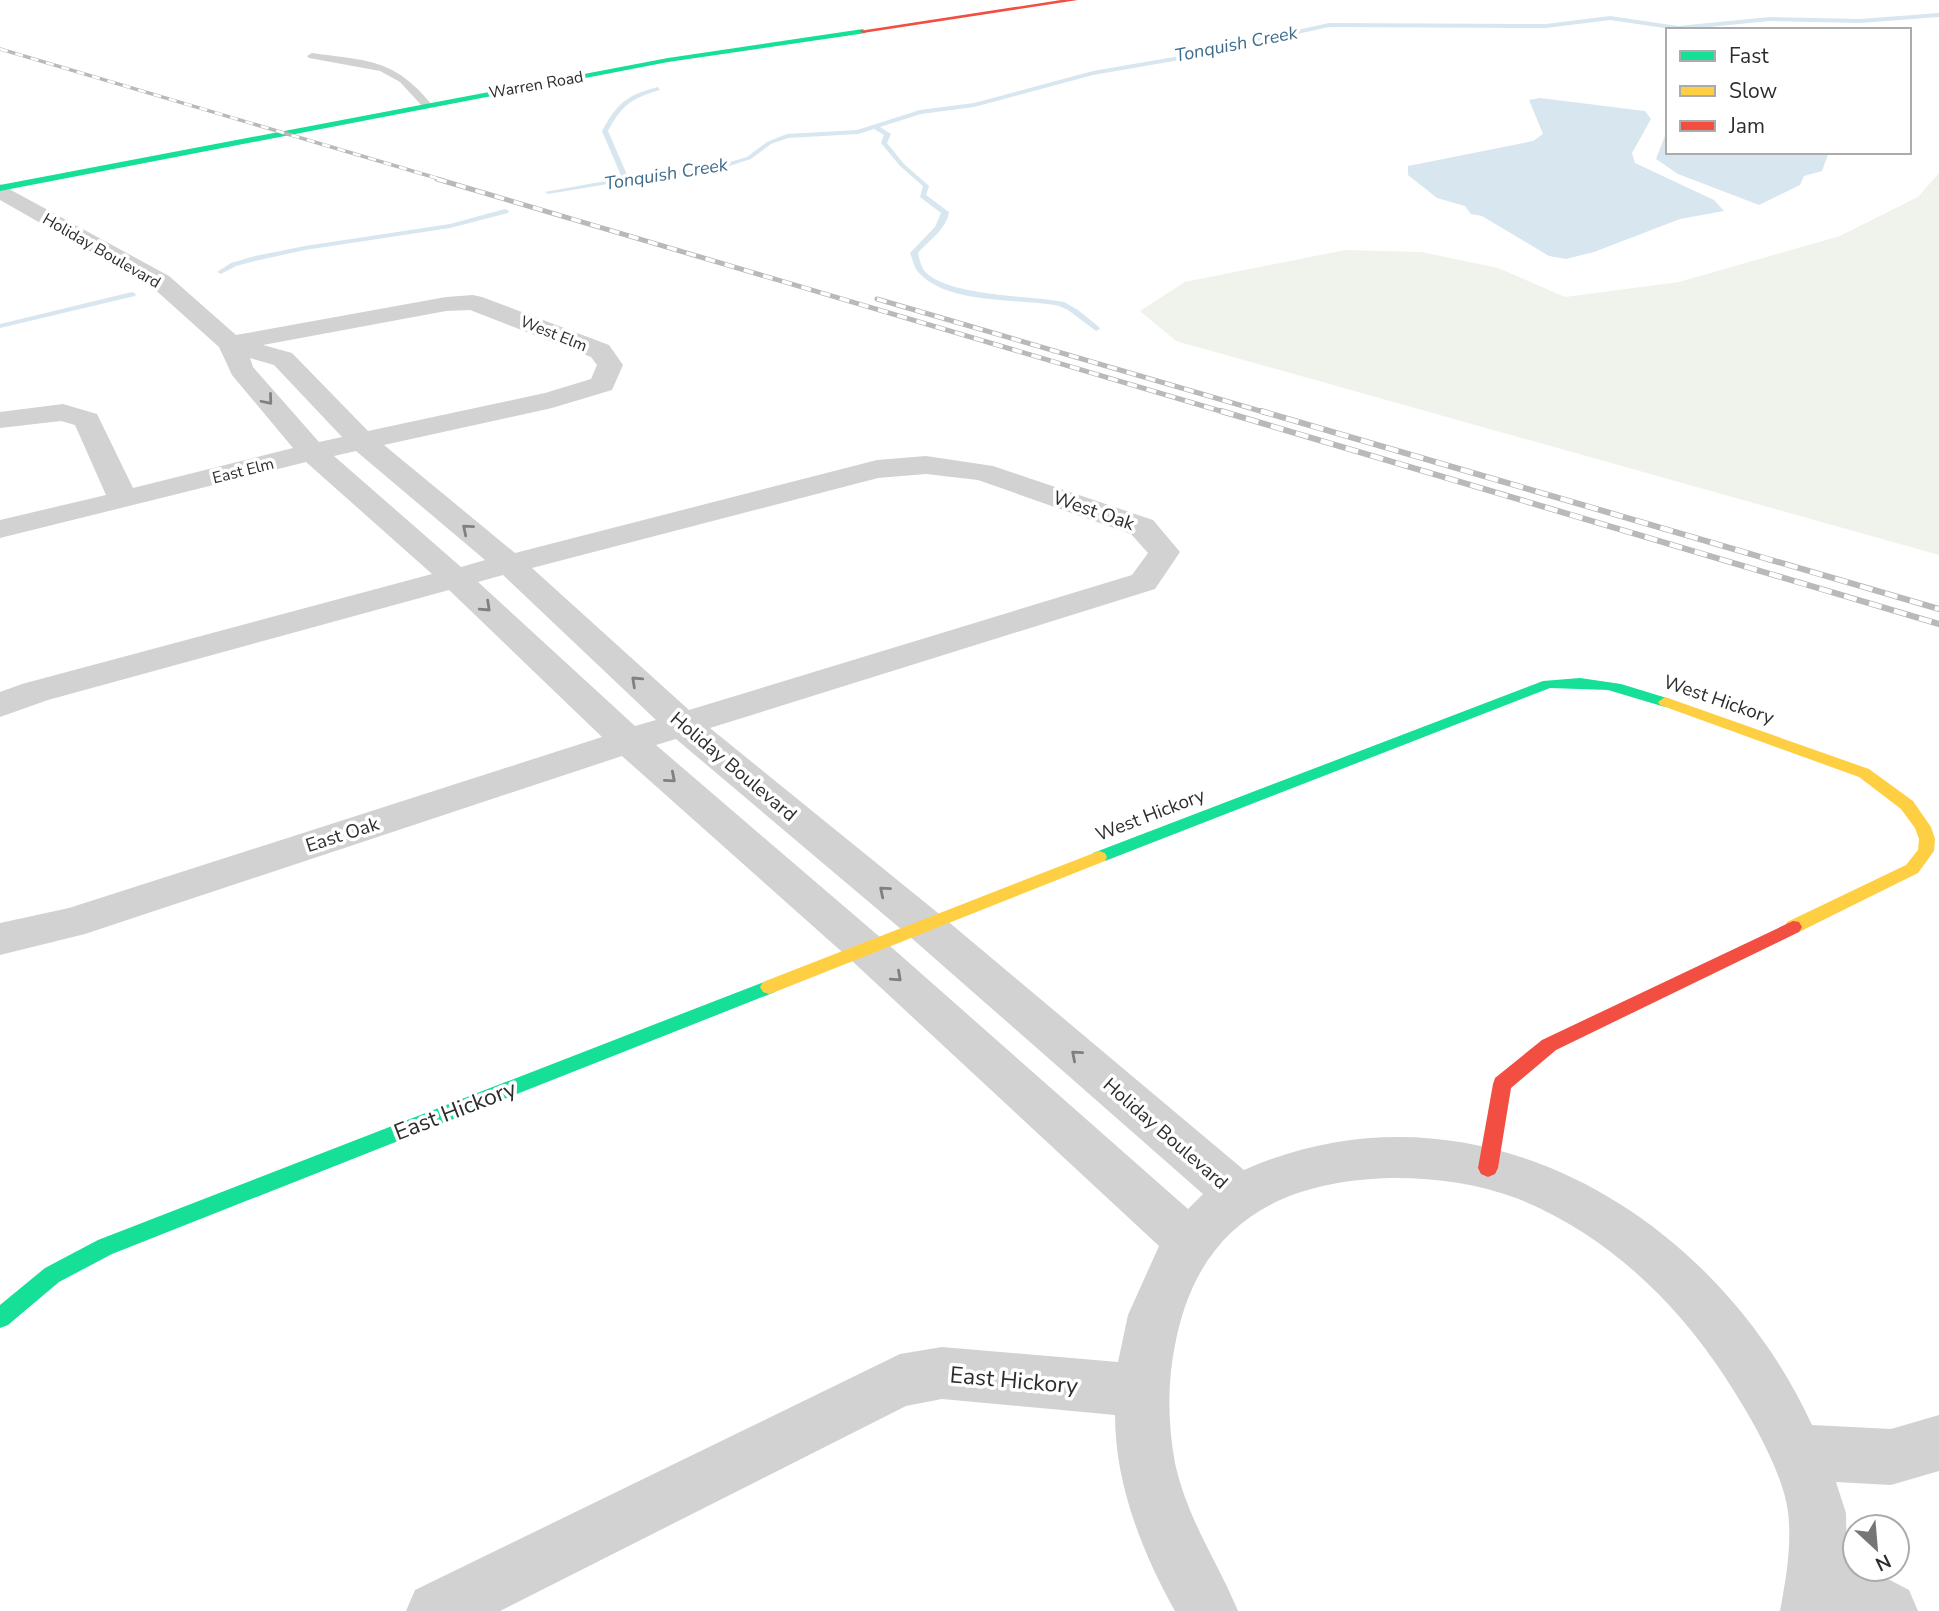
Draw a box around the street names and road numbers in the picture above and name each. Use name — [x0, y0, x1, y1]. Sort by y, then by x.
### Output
street label: Warren Road — [487, 66, 585, 104]
street label: Holiday Boulevard — [38, 208, 165, 294]
street label: West Elm — [517, 311, 590, 357]
street label: East Elm — [210, 453, 276, 489]
street label: West Oak — [1049, 485, 1138, 537]
street label: West Hickory — [1660, 669, 1778, 731]
street label: Holiday Boulevard — [665, 706, 802, 827]
street label: West Hickory — [1092, 782, 1209, 848]
street label: East Oak — [302, 811, 383, 859]
street label: Holiday Boulevard — [1097, 1072, 1233, 1195]
street label: East Hickory — [390, 1073, 521, 1148]
street label: East Hickory — [949, 1359, 1080, 1402]

